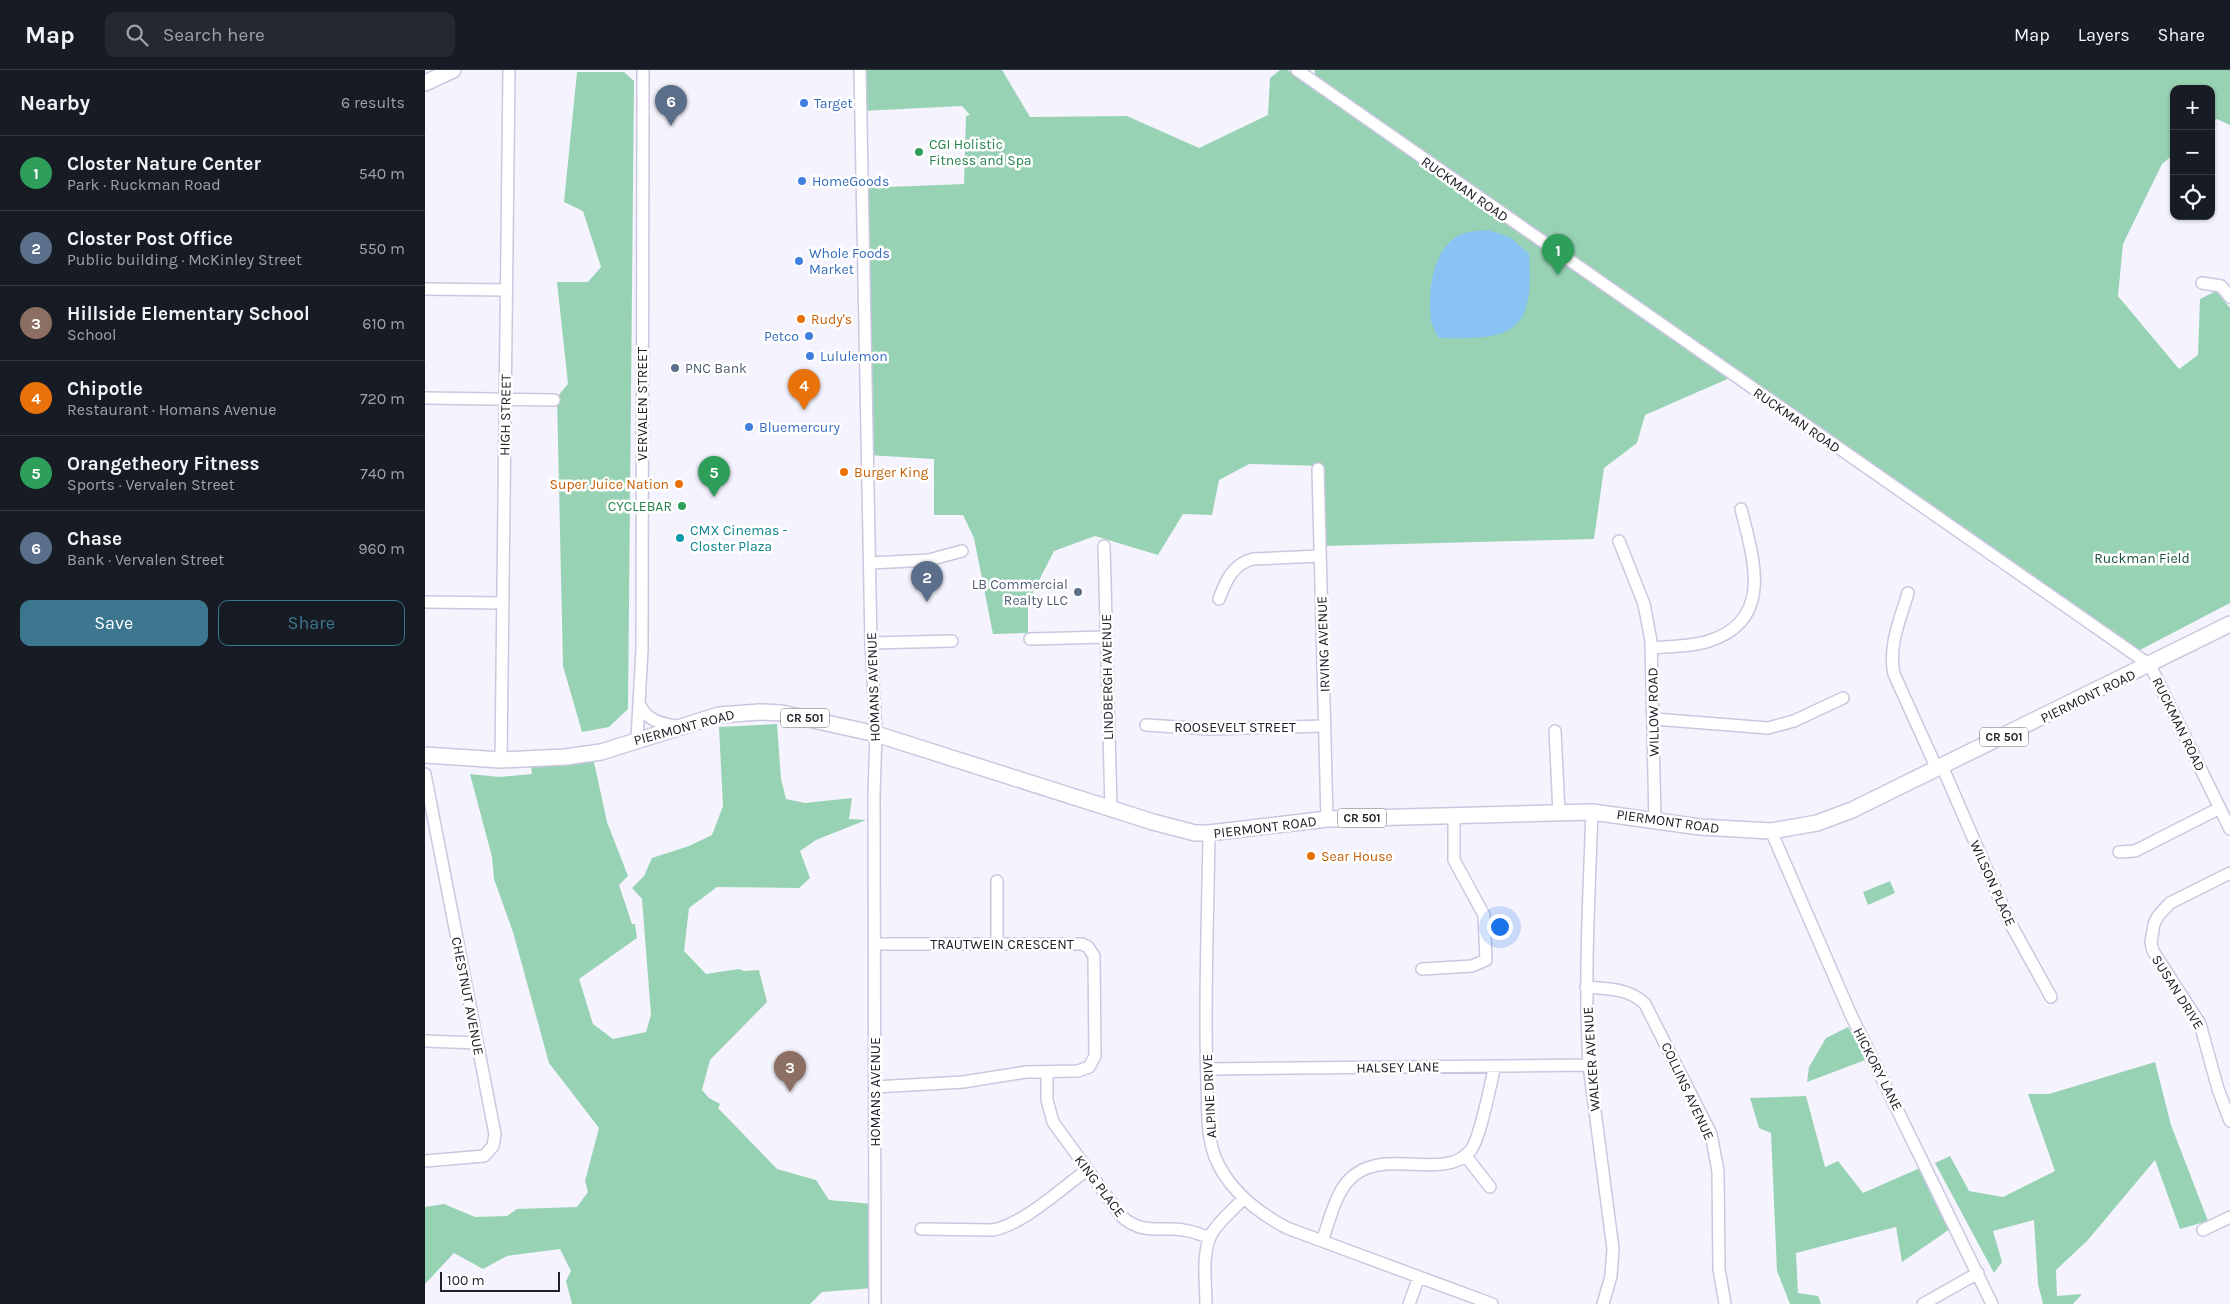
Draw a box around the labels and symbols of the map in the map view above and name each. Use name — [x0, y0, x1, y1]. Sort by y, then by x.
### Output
pin: 6 — [655, 85, 687, 126]
place label: Target — [814, 95, 853, 112]
marker: Target — [798, 97, 810, 109]
place label: CGI Holistic Fitness and Spa — [929, 136, 1032, 169]
marker: CGI Holistic Fitness and Spa — [913, 146, 925, 158]
street label: RUCKMAN ROAD — [1418, 153, 1512, 226]
place label: HomeGoods — [812, 173, 889, 190]
marker: HomeGoods — [796, 175, 808, 187]
pin: 1 — [1542, 234, 1574, 275]
place label: Whole Foods Market — [809, 245, 890, 278]
marker: Whole Foods Market — [793, 255, 805, 267]
place label: Rudy's — [811, 311, 852, 328]
marker: Rudy's — [795, 313, 807, 325]
place label: Petco — [764, 328, 799, 345]
marker: Petco — [803, 330, 815, 342]
street label: VERVALEN STREET — [634, 347, 651, 461]
place label: Lululemon — [820, 348, 888, 365]
marker: Lululemon — [804, 350, 816, 362]
place label: PNC Bank — [685, 360, 747, 377]
marker: PNC Bank — [669, 362, 681, 374]
pin: 4 — [788, 369, 820, 410]
street label: HIGH STREET — [496, 374, 515, 456]
street label: RUCKMAN ROAD — [1750, 384, 1844, 457]
place label: Bluemercury — [759, 419, 840, 436]
marker: Bluemercury — [743, 421, 755, 433]
pin: 5 — [698, 456, 730, 497]
place label: Burger King — [854, 464, 929, 481]
marker: Burger King — [838, 466, 850, 478]
place label: Super Juice Nation — [549, 476, 669, 493]
marker: Super Juice Nation — [673, 478, 685, 490]
place label: CYCLEBAR — [608, 498, 672, 515]
marker: CYCLEBAR — [676, 500, 688, 512]
place label: CMX Cinemas - Closter Plaza — [690, 522, 788, 555]
marker: CMX Cinemas - Closter Plaza — [674, 532, 686, 544]
park label: Ruckman Field — [2094, 550, 2190, 567]
pin: 2 — [911, 561, 943, 602]
place label: LB Commercial Realty LLC — [972, 576, 1068, 609]
marker: LB Commercial Realty LLC — [1072, 586, 1084, 598]
street label: IRVING AVENUE — [1313, 596, 1334, 692]
street label: LINDBERGH AVENUE — [1098, 614, 1117, 740]
street label: HOMANS AVENUE — [863, 632, 884, 742]
street label: PIERMONT ROAD — [2038, 666, 2139, 727]
street label: WILLOW ROAD — [1644, 667, 1663, 757]
street label: RUCKMAN ROAD — [2148, 674, 2209, 774]
street label: PIERMONT ROAD — [632, 706, 736, 749]
road number: CR 501 — [781, 708, 829, 728]
street label: ROOSEVELT STREET — [1174, 719, 1296, 736]
road number: CR 501 — [1980, 728, 2028, 746]
street label: PIERMONT ROAD — [1615, 806, 1721, 837]
road number: CR 501 — [1338, 808, 1386, 828]
street label: PIERMONT ROAD — [1213, 813, 1318, 842]
street label: WILSON PLACE — [1966, 838, 2019, 929]
place label: Sear House — [1321, 848, 1393, 865]
marker: Sear House — [1305, 850, 1317, 862]
your location — [1487, 914, 1513, 940]
street label: CHESTNUT AVENUE — [448, 935, 487, 1057]
street label: TRAUTWEIN CRESCENT — [930, 936, 1074, 953]
street label: SUSAN DRIVE — [2148, 952, 2207, 1033]
street label: WALKER AVENUE — [1579, 1006, 1604, 1112]
street label: HICKORY LANE — [1849, 1025, 1906, 1114]
street label: HOMANS AVENUE — [867, 1037, 884, 1147]
street label: COLLINS AVENUE — [1657, 1040, 1718, 1143]
pin: 3 — [774, 1051, 806, 1092]
street label: ALPINE DRIVE — [1199, 1053, 1220, 1139]
street label: HALSEY LANE — [1356, 1058, 1440, 1077]
street label: KING PLACE — [1071, 1152, 1128, 1221]
scale bar — [440, 1269, 560, 1292]

